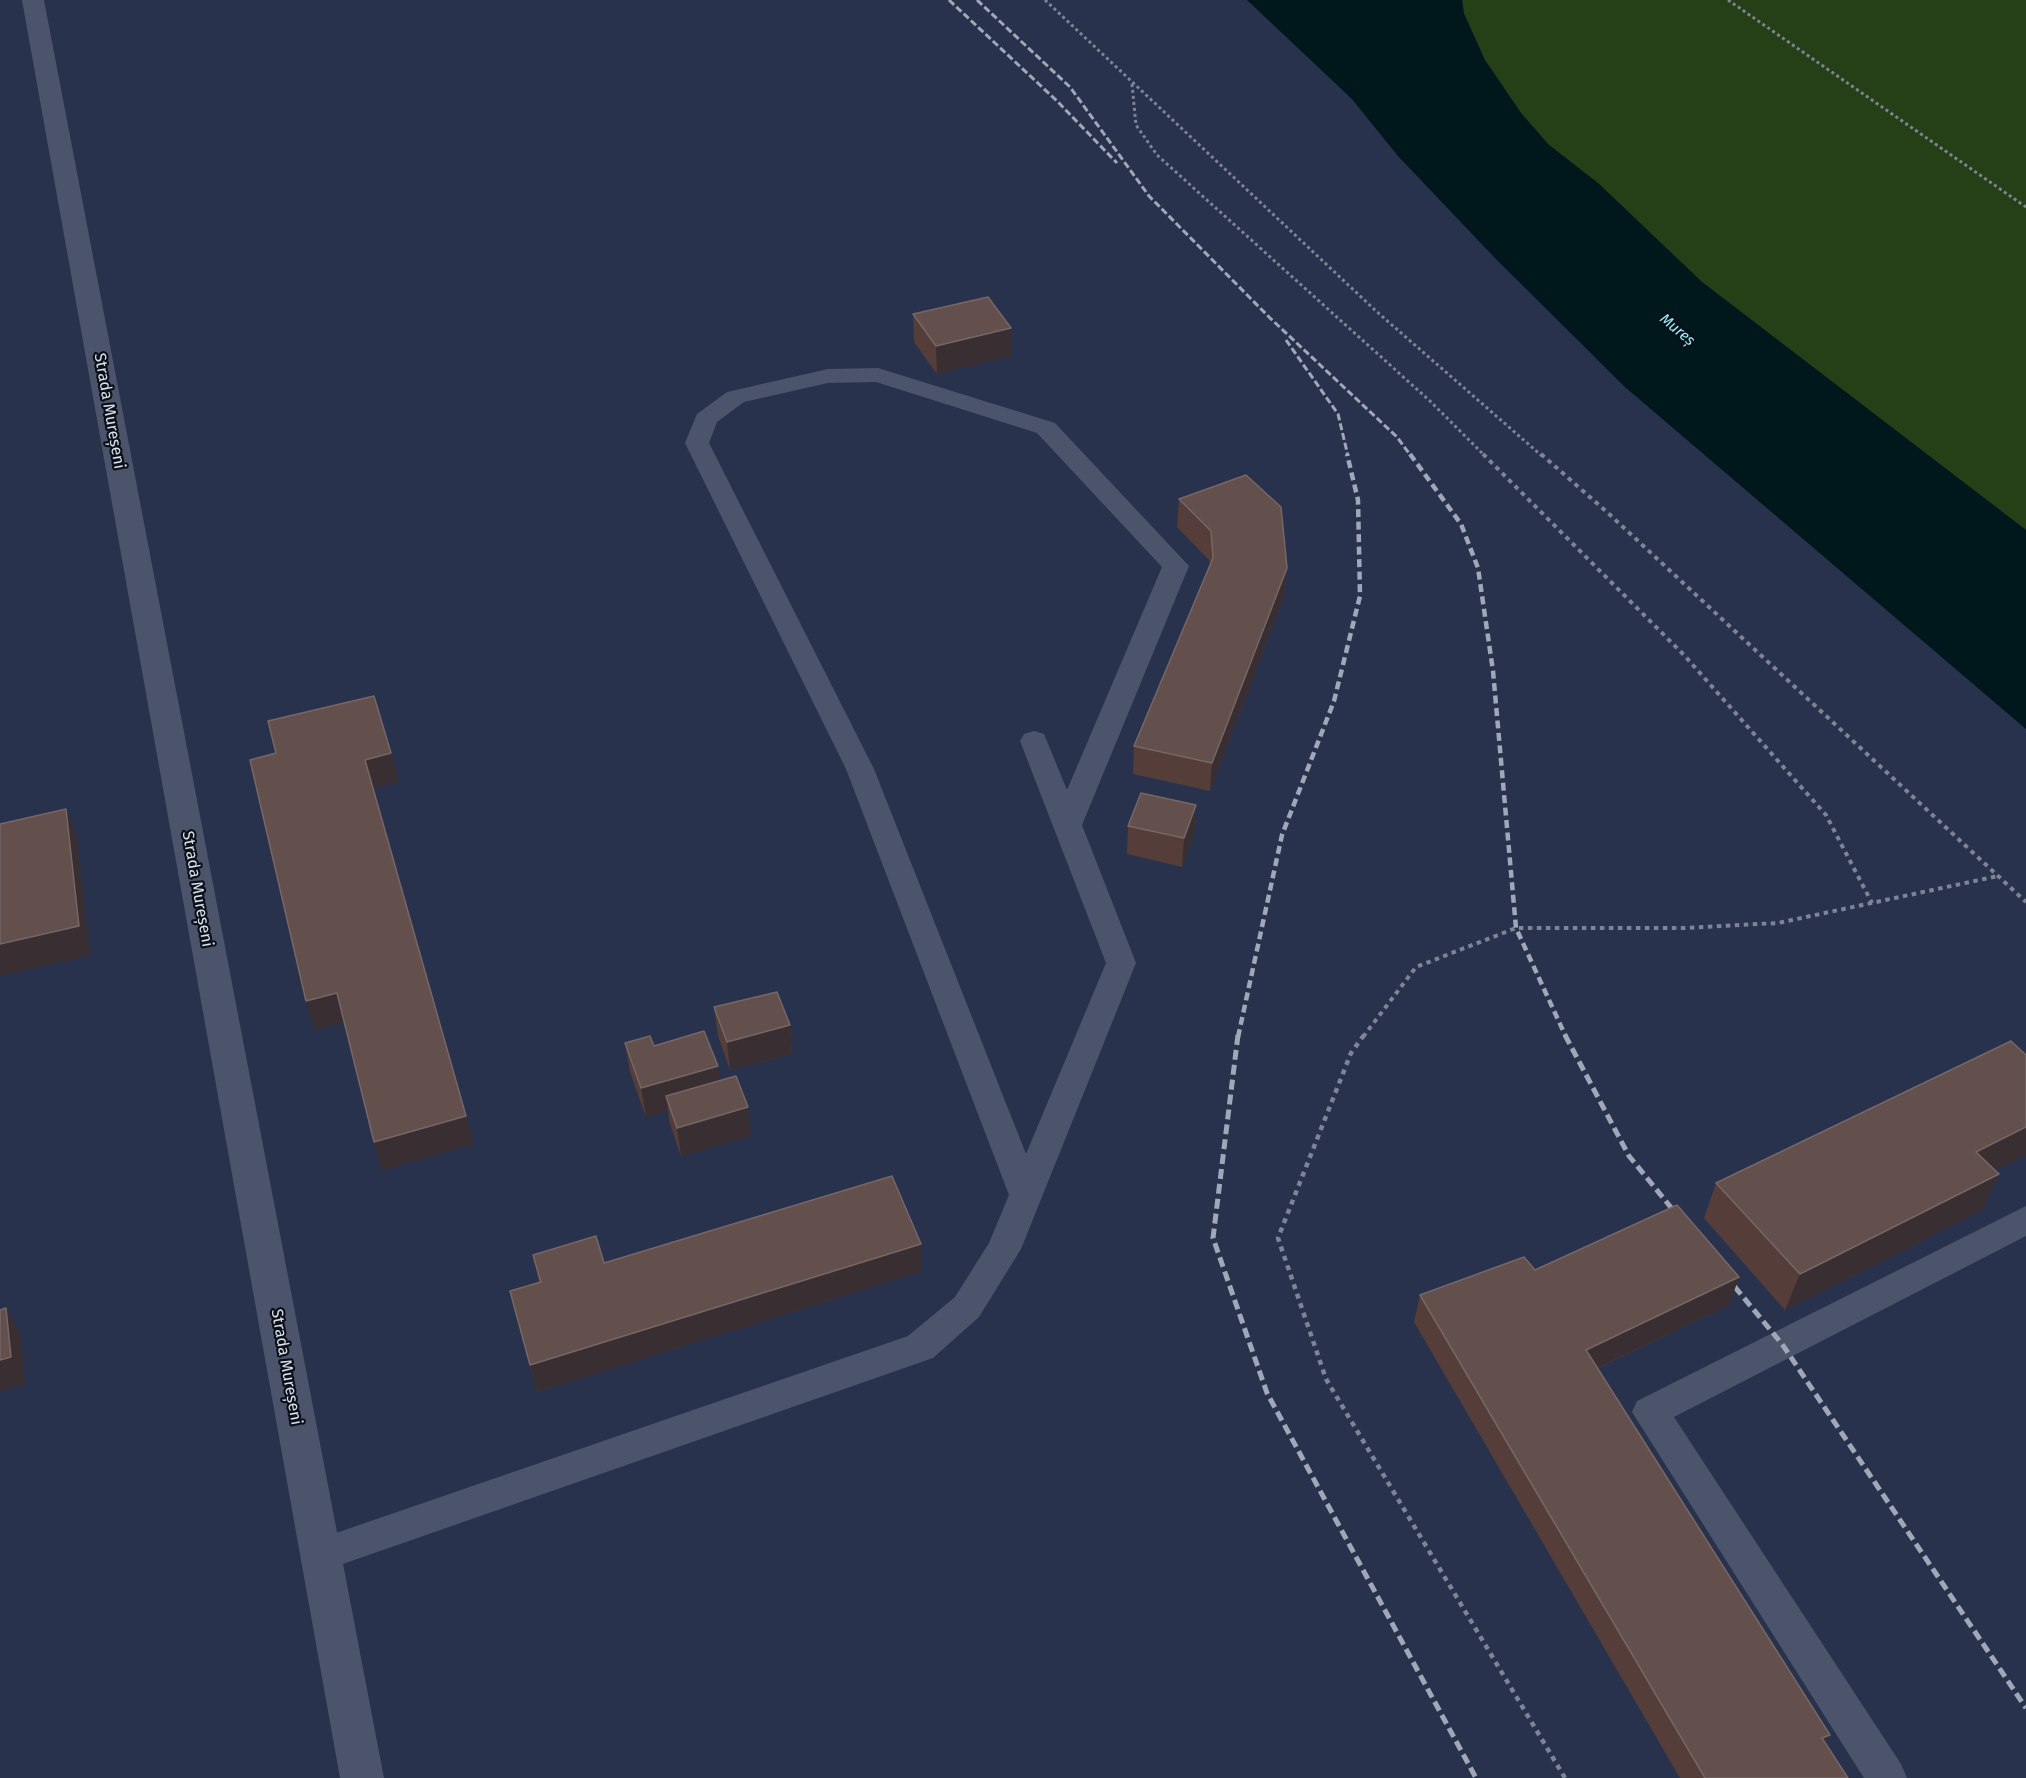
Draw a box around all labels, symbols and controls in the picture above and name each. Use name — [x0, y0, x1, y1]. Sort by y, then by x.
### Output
water label: Mureș — [1656, 310, 1698, 350]
street label: Strada Mureșeni — [89, 351, 129, 471]
street label: Strada Mureșeni — [177, 829, 217, 949]
street label: Strada Mureșeni — [266, 1307, 306, 1427]

